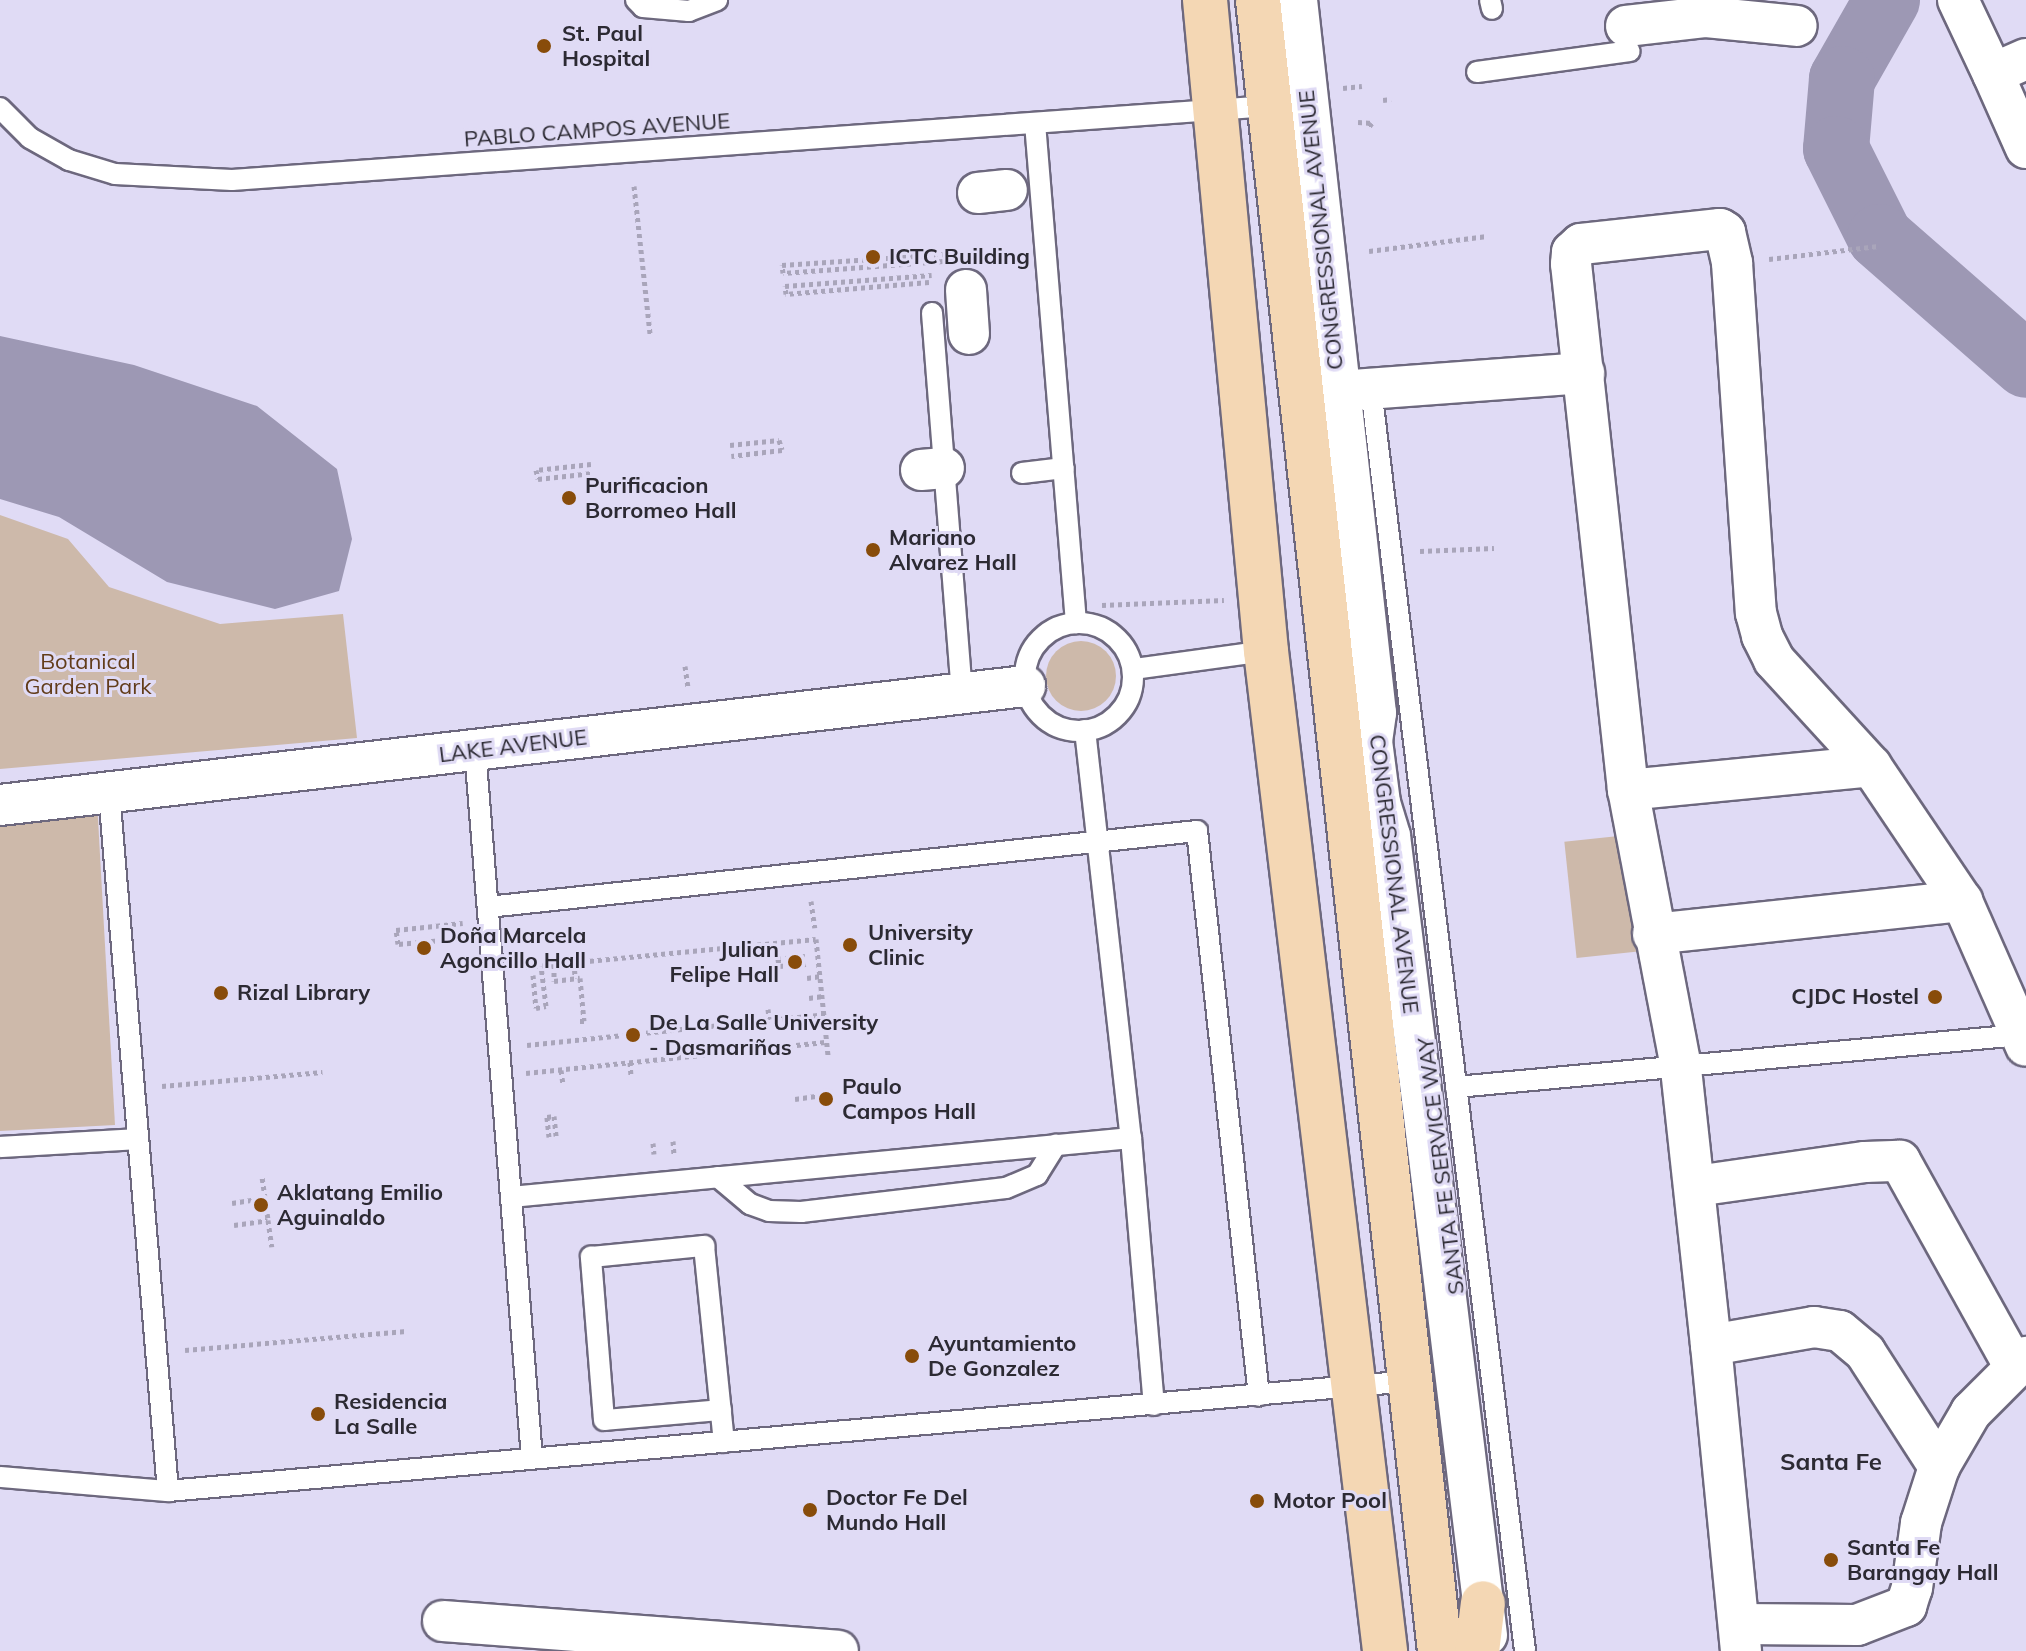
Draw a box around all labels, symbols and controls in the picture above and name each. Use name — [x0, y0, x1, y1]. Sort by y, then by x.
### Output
place label: St. Paul Hospital — [562, 20, 650, 72]
marker: St. Paul Hospital — [533, 35, 555, 57]
street label: CONGRESSIONAL AVENUE — [1293, 89, 1349, 371]
street label: PABLO CAMPOS AVENUE — [463, 108, 731, 152]
place label: ICTC Building — [889, 244, 1030, 270]
marker: ICTC Building — [864, 248, 882, 266]
place label: Purificacion Borromeo Hall — [585, 472, 736, 524]
marker: Purificacion Borromeo Hall — [560, 489, 578, 507]
place label: Mariano Alvarez Hall — [889, 524, 1017, 576]
marker: Mariano Alvarez Hall — [864, 541, 882, 559]
park label: Botanical Garden Park — [24, 648, 152, 700]
street label: LAKE AVENUE — [437, 724, 589, 768]
street label: CONGRESSIONAL AVENUE — [1364, 733, 1424, 1015]
place label: University Clinic — [868, 919, 973, 970]
place label: Doña Marcela Agoncillo Hall — [440, 922, 586, 974]
marker: University Clinic — [839, 934, 861, 956]
place label: Julian Felipe Hall — [669, 936, 779, 988]
marker: Doña Marcela Agoncillo Hall — [415, 939, 433, 957]
marker: Julian Felipe Hall — [786, 953, 804, 971]
place label: Rizal Library — [237, 980, 370, 1006]
marker: Rizal Library — [212, 984, 230, 1002]
place label: CJDC Hostel — [1791, 984, 1919, 1010]
marker: CJDC Hostel — [1926, 988, 1944, 1006]
place label: De La Salle University - Dasmariñas — [649, 1009, 878, 1060]
marker: De La Salle University - Dasmariñas — [624, 1026, 642, 1044]
street label: SANTA FE SERVICE WAY — [1412, 1036, 1470, 1296]
place label: Paulo Campos Hall — [842, 1073, 976, 1124]
marker: Paulo Campos Hall — [817, 1090, 835, 1108]
place label: Aklatang Emilio Aguinaldo — [277, 1179, 443, 1230]
marker: Aklatang Emilio Aguinaldo — [252, 1196, 270, 1214]
place label: Ayuntamiento De Gonzalez — [928, 1330, 1076, 1382]
marker: Ayuntamiento De Gonzalez — [903, 1347, 921, 1365]
place label: Residencia La Salle — [334, 1388, 447, 1440]
marker: Residencia La Salle — [309, 1405, 327, 1423]
district label: Santa Fe — [1780, 1448, 1882, 1476]
place label: Doctor Fe Del Mundo Hall — [826, 1484, 968, 1536]
place label: Motor Pool — [1273, 1488, 1387, 1514]
marker: Motor Pool — [1248, 1492, 1266, 1510]
marker: Doctor Fe Del Mundo Hall — [801, 1501, 819, 1519]
place label: Santa Fe Barangay Hall — [1847, 1534, 1999, 1586]
marker: Santa Fe Barangay Hall — [1822, 1551, 1840, 1569]

